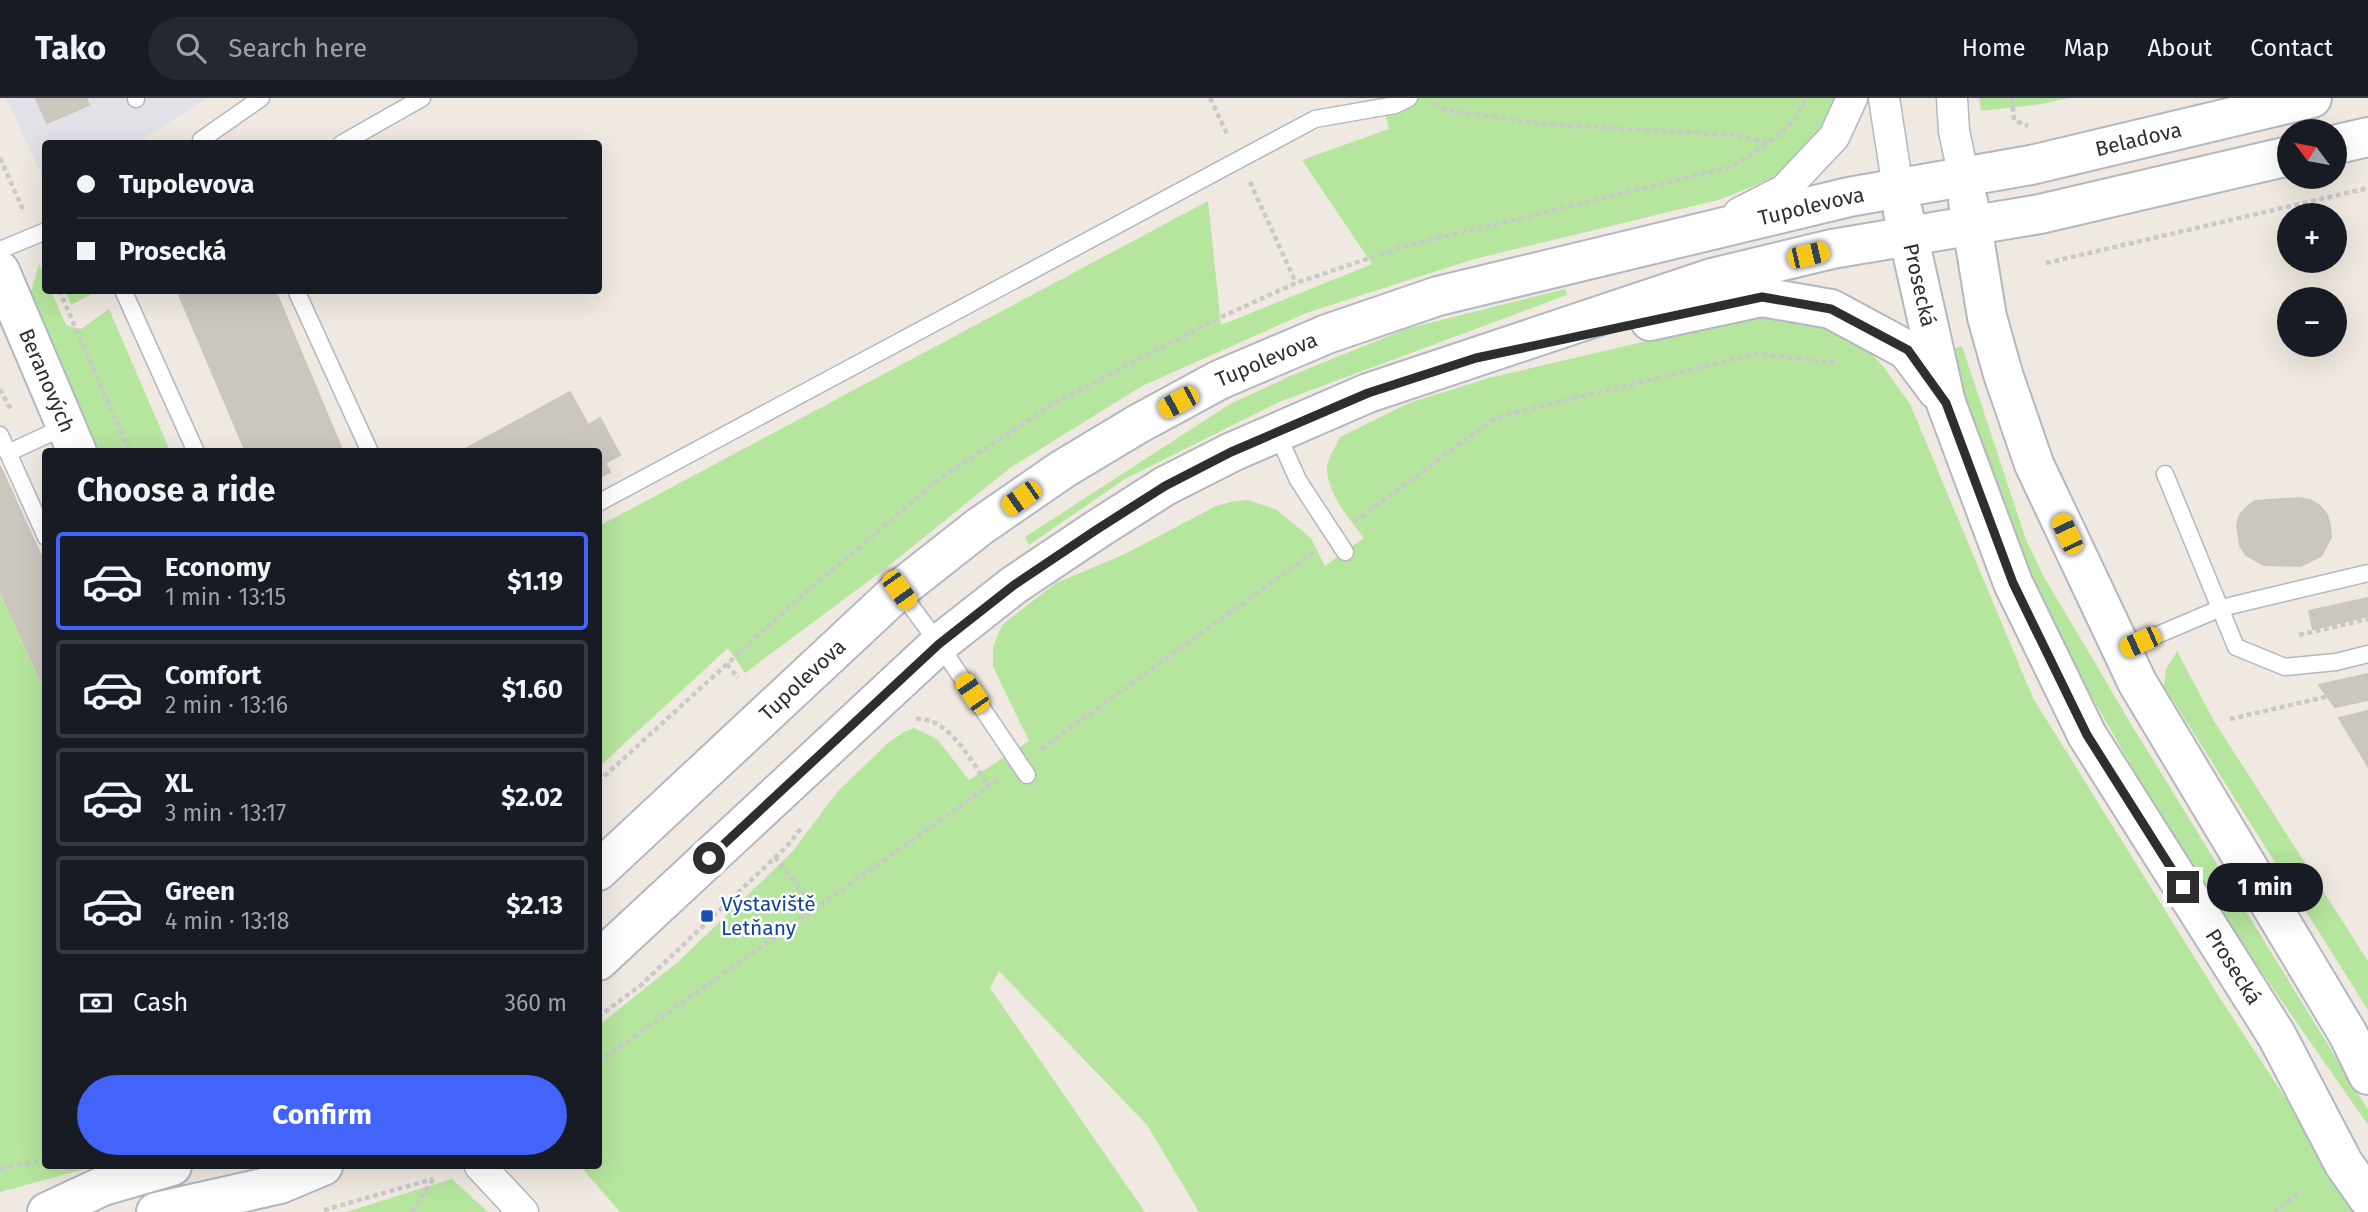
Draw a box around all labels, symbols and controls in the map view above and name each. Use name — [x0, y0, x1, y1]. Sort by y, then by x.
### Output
search box — [148, 17, 638, 80]
text: Tako — [35, 28, 106, 68]
icon: search — [172, 29, 210, 67]
text: Search here — [228, 33, 367, 64]
text: Home — [1962, 34, 2026, 62]
text: Map — [2064, 34, 2110, 62]
text: About — [2148, 34, 2212, 62]
text: Contact — [2250, 34, 2333, 62]
street label: Beladova — [2093, 117, 2184, 162]
north arrow — [2277, 119, 2347, 189]
map controls — [2277, 119, 2347, 357]
text: Tupolevova — [119, 169, 254, 200]
street label: Tupolevova — [1756, 182, 1866, 231]
button: + — [2277, 203, 2347, 273]
text: Prosecká — [119, 236, 226, 267]
car — [1786, 240, 1831, 270]
street label: Prosecká — [1897, 241, 1941, 329]
button: − — [2277, 287, 2347, 357]
street label: Beranových — [13, 325, 80, 436]
street label: Tupolevova — [1212, 327, 1321, 393]
car — [1155, 383, 1202, 421]
text: Choose a ride — [77, 471, 275, 509]
car — [998, 477, 1045, 519]
car — [2049, 511, 2086, 557]
icon: car — [81, 550, 144, 613]
text: Economy — [165, 552, 271, 583]
text: $1.19 — [507, 566, 563, 597]
car — [879, 567, 920, 613]
text: 1 min · 13:15 — [165, 583, 286, 611]
car — [2117, 624, 2164, 660]
street label: Tupolevova — [754, 633, 851, 726]
icon: car — [81, 658, 144, 721]
text: Comfort — [165, 660, 261, 691]
car — [952, 670, 993, 716]
text: $1.60 — [502, 674, 563, 705]
text: 2 min · 13:16 — [165, 691, 288, 719]
icon: car — [81, 766, 144, 829]
text: XL — [165, 768, 193, 799]
text: $2.02 — [501, 782, 563, 813]
text: 3 min · 13:17 — [165, 799, 286, 827]
route start — [693, 842, 725, 874]
callout: 1 min — [2208, 862, 2323, 912]
route end — [2167, 871, 2199, 903]
text: 1 min — [2237, 873, 2293, 901]
icon: car — [81, 874, 144, 937]
text: Green — [165, 876, 235, 907]
text: $2.13 — [506, 890, 563, 921]
place label: Výstaviště Letňany — [721, 891, 816, 941]
text: 4 min · 13:18 — [165, 907, 289, 935]
marker: Výstaviště Letňany — [699, 908, 715, 924]
street label: Prosecká — [2200, 924, 2267, 1010]
icon: cash — [77, 984, 115, 1022]
text: Cash — [133, 987, 189, 1018]
text: 360 m — [505, 989, 567, 1017]
button: Confirm — [77, 1075, 567, 1155]

